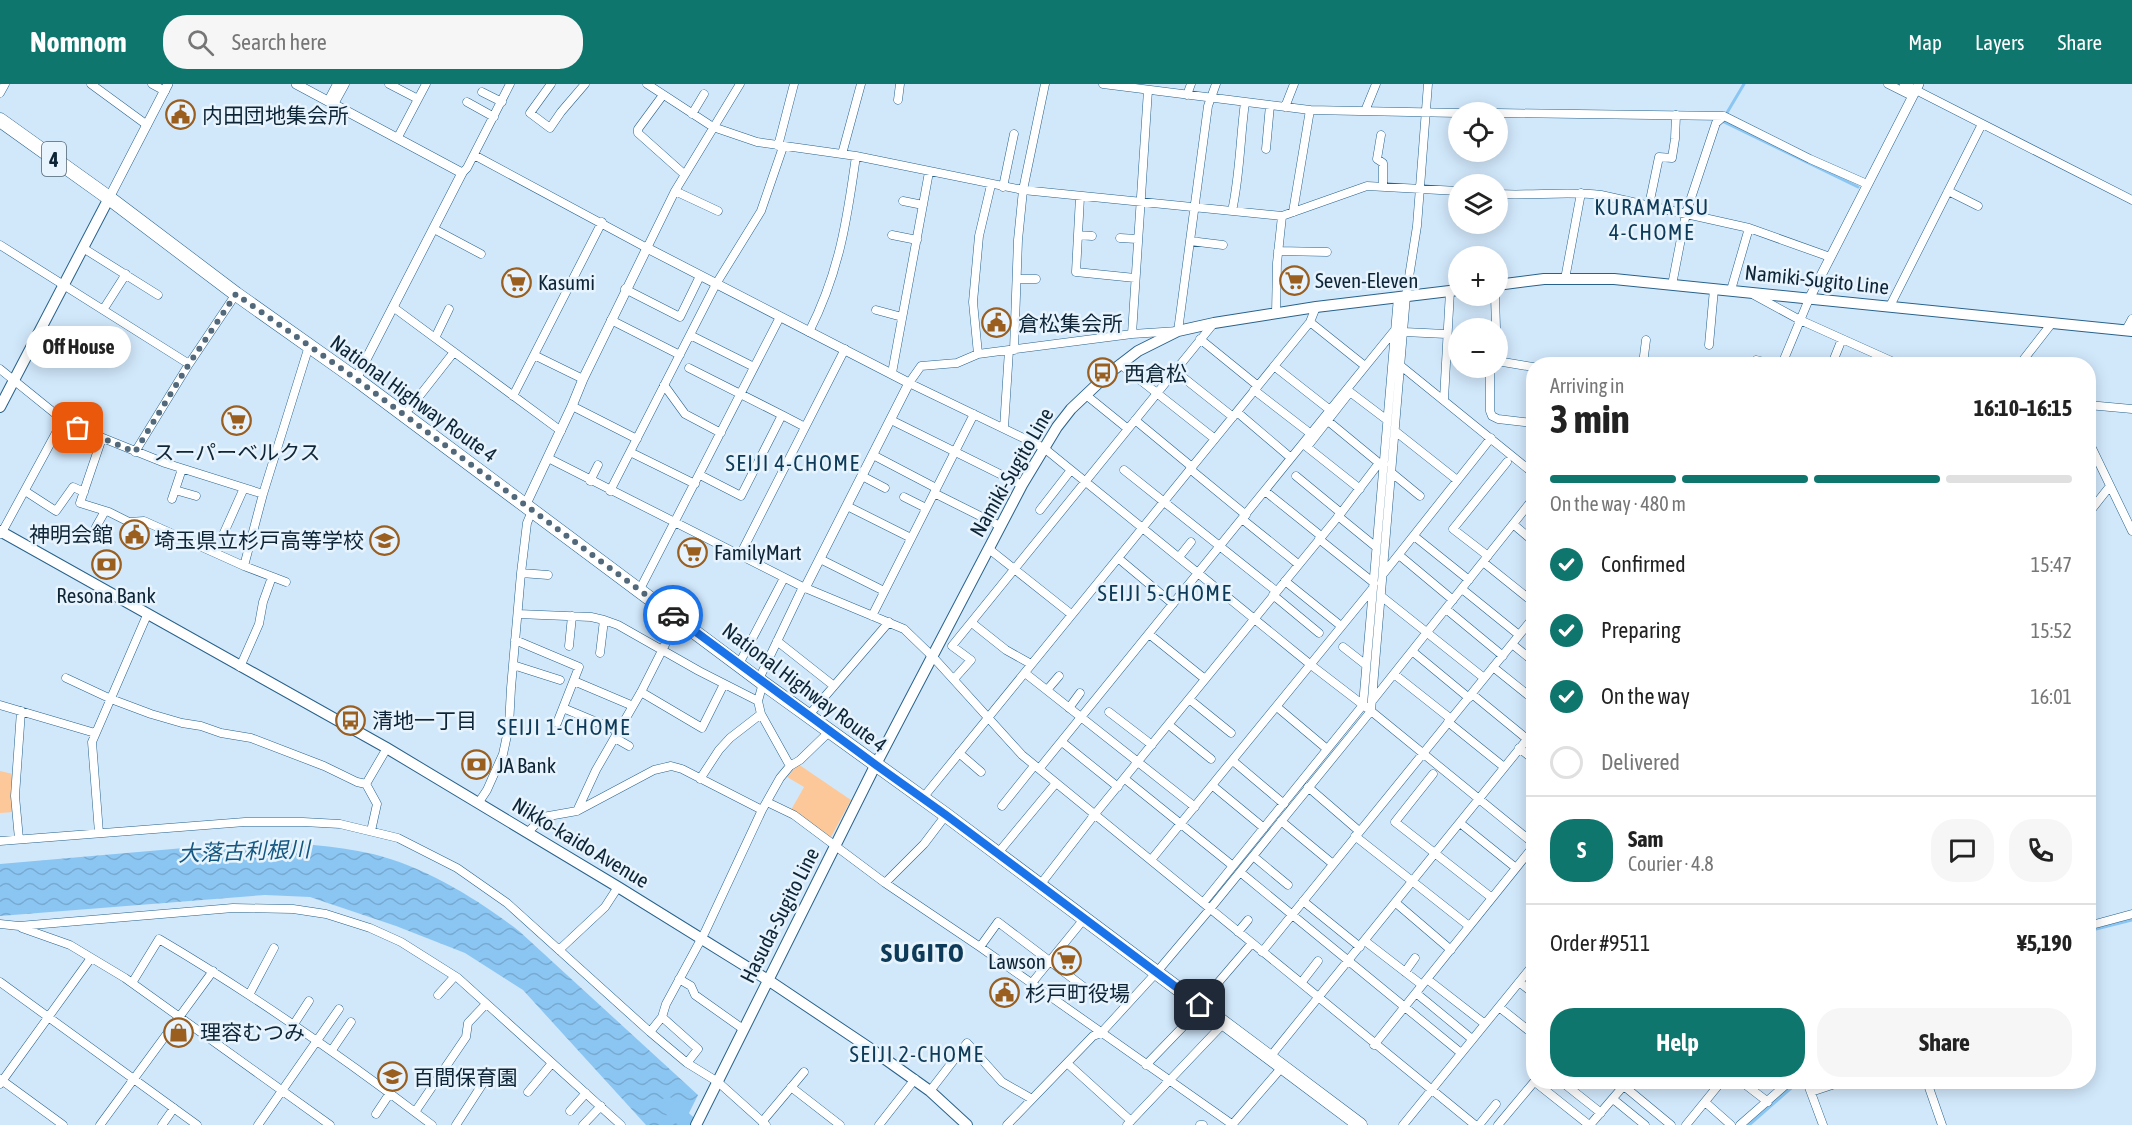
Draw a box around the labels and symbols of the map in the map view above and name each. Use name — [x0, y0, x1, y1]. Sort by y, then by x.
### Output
public building icon: 内田団地集会所 — [165, 99, 197, 131]
place label: 内田団地集会所 — [202, 103, 349, 127]
road number: 4 — [42, 142, 66, 176]
district label: KURAMATSU 4-CHOME — [1594, 194, 1710, 245]
street label: Namiki-Sugito Line — [1744, 259, 1890, 299]
supermarket icon: Seven-Eleven — [1278, 264, 1310, 296]
supermarket icon: Kasumi — [501, 266, 533, 298]
place label: Seven-Eleven — [1315, 268, 1418, 292]
place label: Kasumi — [538, 270, 595, 294]
public building icon: 倉松集会所 — [981, 307, 1013, 339]
place label: 倉松集会所 — [1018, 311, 1123, 335]
callout: Off House — [26, 326, 130, 368]
street label: National Highway Route 4 — [326, 330, 502, 467]
bus stop icon: 西倉松 — [1087, 357, 1119, 389]
place label: 西倉松 — [1124, 361, 1187, 385]
pin — [52, 402, 103, 453]
street label: Namiki-Sugito Line — [964, 403, 1058, 541]
supermarket icon: スーパーベルクス — [221, 405, 253, 437]
place label: スーパーベルクス — [153, 440, 321, 464]
district label: SEIJI 4-CHOME — [726, 450, 860, 476]
public building icon: 神明会館 — [118, 518, 150, 550]
place label: 神明会館 — [29, 522, 113, 546]
school or university icon: 埼玉県立杉戸高等学校 — [369, 524, 401, 556]
place label: 埼玉県立杉戸高等学校 — [154, 528, 364, 552]
supermarket icon: FamilyMart — [677, 536, 709, 568]
place label: FamilyMart — [714, 540, 802, 564]
bank icon: Resona Bank — [90, 548, 122, 580]
district label: SEIJI 5-CHOME — [1098, 580, 1232, 606]
place label: Resona Bank — [56, 583, 156, 607]
courier — [643, 585, 703, 645]
street label: National Highway Route 4 — [718, 617, 892, 757]
bus stop icon: 清地一丁目 — [335, 704, 367, 736]
place label: 清地一丁目 — [372, 708, 477, 732]
district label: SEIJI 1-CHOME — [497, 714, 631, 740]
bank icon: JA Bank — [460, 749, 492, 781]
place label: JA Bank — [497, 753, 556, 777]
street label: Nikko-kaido Avenue — [508, 792, 654, 892]
water label: 大落古利根川 — [178, 836, 312, 866]
street label: Hasuda-Sugito Line — [735, 843, 823, 987]
district label: SUGITO — [881, 937, 965, 968]
supermarket icon: Lawson — [1051, 945, 1083, 977]
place label: Lawson — [988, 949, 1046, 973]
public building icon: 杉戸町役場 — [988, 977, 1020, 1009]
pin — [1174, 979, 1225, 1030]
place label: 杉戸町役場 — [1025, 981, 1130, 1005]
shop icon: 理容むつみ — [163, 1016, 195, 1048]
place label: 理容むつみ — [200, 1020, 305, 1044]
district label: SEIJI 2-CHOME — [850, 1041, 984, 1067]
school or university icon: 百間保育園 — [376, 1061, 408, 1093]
place label: 百間保育園 — [413, 1065, 518, 1089]

